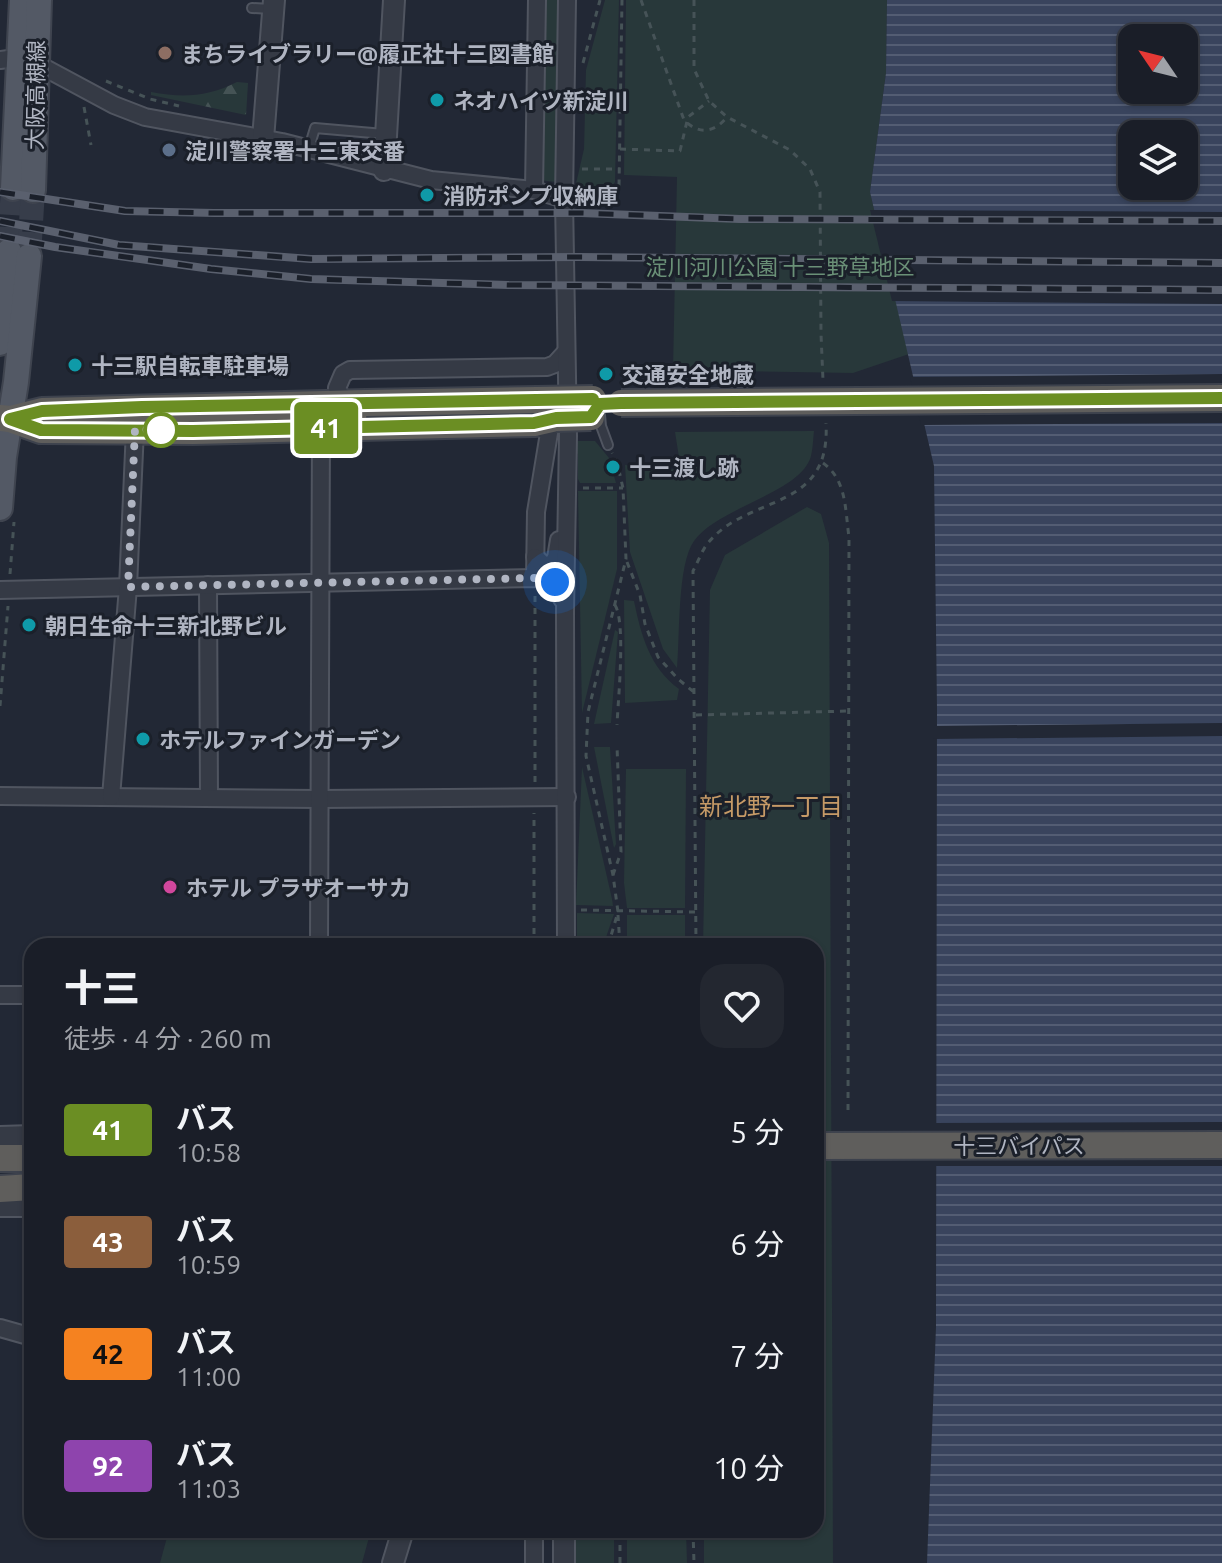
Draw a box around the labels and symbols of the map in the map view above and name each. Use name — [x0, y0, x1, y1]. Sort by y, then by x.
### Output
north arrow — [1118, 24, 1198, 104]
street label: 大阪高槻線 — [22, 40, 48, 150]
place label: まちライブラリー@履正社十三図書館 — [181, 41, 554, 66]
marker: まちライブラリー@履正社十三図書館 — [156, 44, 174, 62]
place label: ネオハイツ新淀川 — [453, 88, 629, 113]
marker: ネオハイツ新淀川 — [428, 91, 446, 109]
place label: 淀川警察署十三東交番 — [185, 138, 405, 163]
marker: 淀川警察署十三東交番 — [160, 141, 178, 159]
place label: 消防ポンプ収納庫 — [443, 183, 618, 208]
marker: 消防ポンプ収納庫 — [418, 186, 436, 204]
park label: 淀川河川公園 十三野草地区 — [645, 254, 915, 279]
place label: 十三駅自転車駐車場 — [91, 353, 289, 378]
marker: 十三駅自転車駐車場 — [66, 356, 84, 374]
place label: 交通安全地蔵 — [622, 362, 754, 387]
marker: 交通安全地蔵 — [597, 365, 615, 383]
line badge: 41 — [290, 402, 362, 454]
unlabelled marker — [144, 413, 178, 447]
place label: 十三渡し跡 — [629, 455, 739, 480]
marker: 十三渡し跡 — [604, 458, 622, 476]
your location — [535, 562, 575, 602]
place label: 朝日生命十三新北野ビル — [45, 613, 287, 638]
marker: 朝日生命十三新北野ビル — [20, 616, 38, 634]
place label: ホテルファインガーデン — [159, 727, 401, 752]
marker: ホテルファインガーデン — [134, 730, 152, 748]
district label: 新北野一丁目 — [699, 793, 843, 820]
place label: ホテル プラザオーサカ — [186, 875, 411, 900]
marker: ホテル プラザオーサカ — [161, 878, 179, 896]
street label: 十三バイパス — [953, 1133, 1085, 1158]

